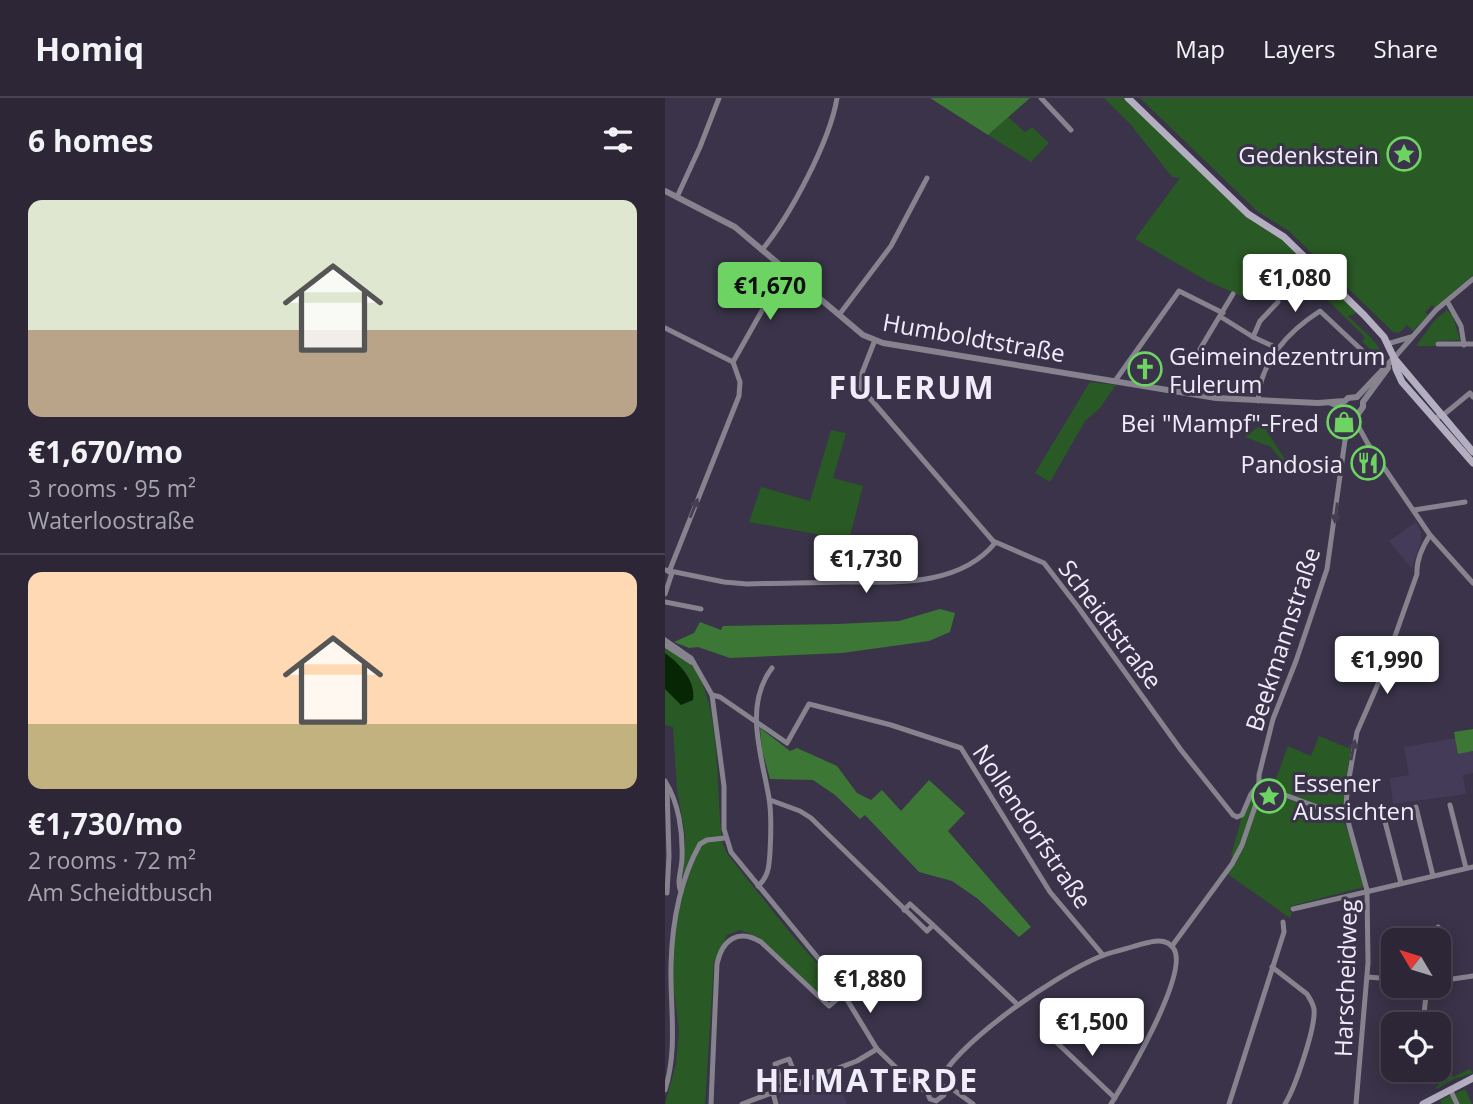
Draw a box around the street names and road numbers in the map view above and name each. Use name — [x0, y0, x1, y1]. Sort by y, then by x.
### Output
street label: Humboldtstraße — [880, 305, 1068, 369]
street label: Beekmannstraße — [1237, 543, 1327, 735]
street label: Scheidtstraße — [1052, 553, 1170, 695]
street label: Nollendorfstraße — [966, 737, 1100, 915]
street label: Harscheidweg — [1326, 899, 1364, 1057]

